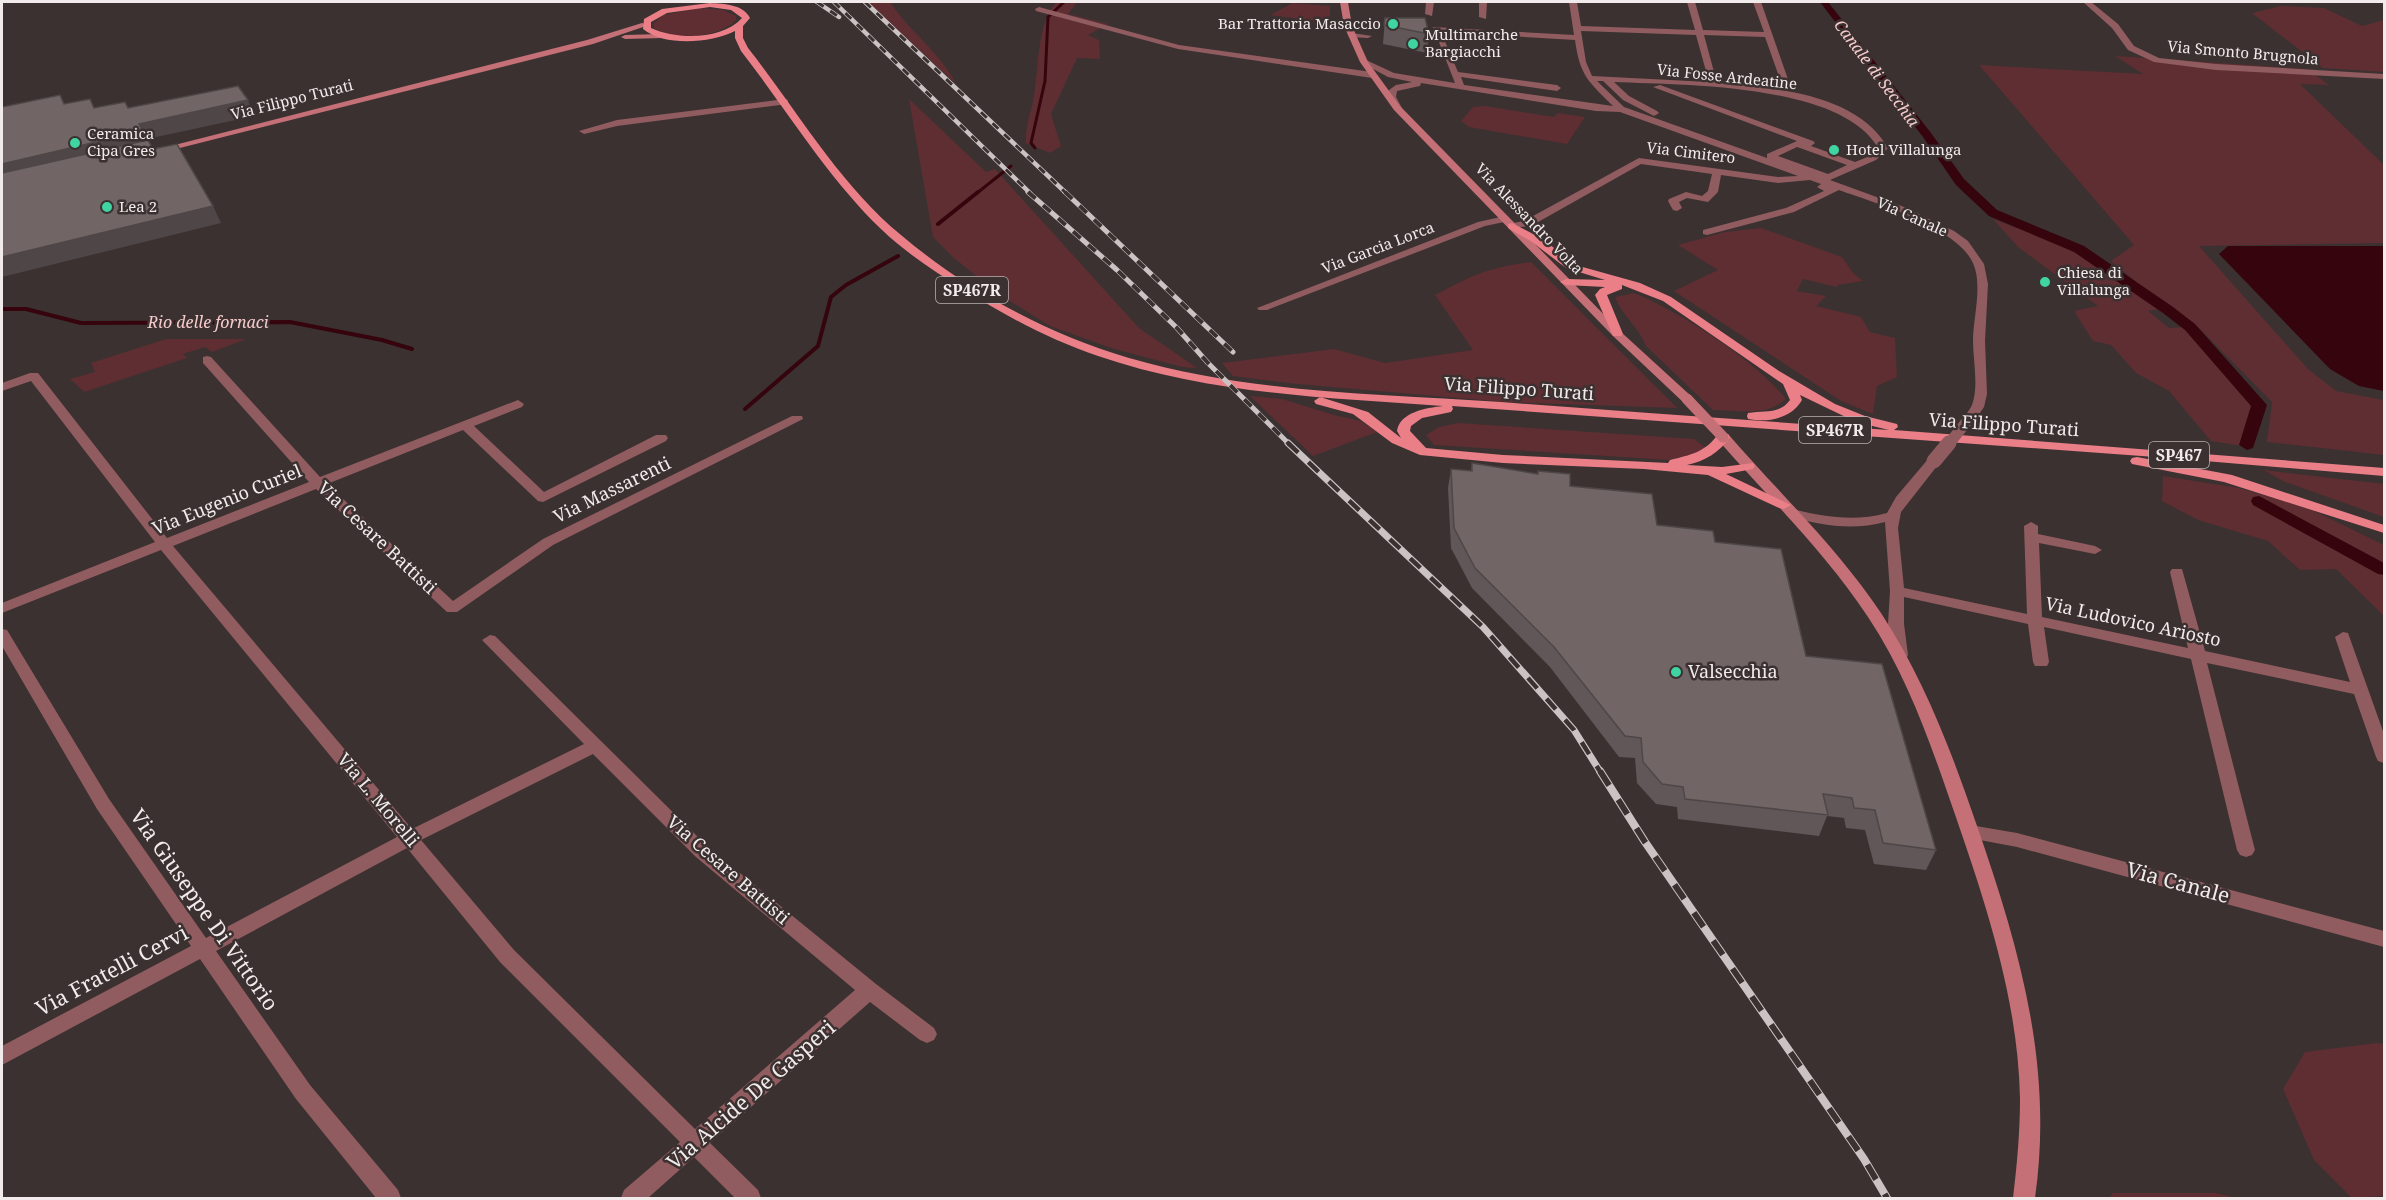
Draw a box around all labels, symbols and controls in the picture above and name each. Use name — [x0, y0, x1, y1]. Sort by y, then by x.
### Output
place label: Bar Trattoria Masaccio — [1218, 13, 1381, 33]
water label: Canale di Secchia — [1829, 15, 1925, 132]
marker: Bar Trattoria Masaccio — [1386, 17, 1400, 31]
place label: Multimarche Bargiacchi — [1425, 24, 1518, 61]
street label: Via Smonto Brugnola — [2167, 35, 2320, 69]
marker: Multimarche Bargiacchi — [1406, 37, 1420, 51]
street label: Via Fosse Ardeatine — [1656, 59, 1798, 93]
street label: Via Filippo Turati — [229, 74, 355, 124]
place label: Ceramica Cipa Gres — [87, 123, 155, 160]
marker: Ceramica Cipa Gres — [68, 136, 82, 150]
street label: Via Cimitero — [1646, 137, 1737, 167]
place label: Hotel Villalunga — [1846, 139, 1961, 159]
marker: Hotel Villalunga — [1827, 143, 1841, 157]
street label: Via Alessandro Volta — [1471, 158, 1588, 278]
street label: Via Canale — [1874, 192, 1951, 241]
place label: Lea 2 — [119, 196, 157, 216]
marker: Lea 2 — [100, 200, 114, 214]
street label: Via Garcia Lorca — [1319, 216, 1437, 278]
place label: Chiesa di Villalunga — [2057, 262, 2130, 299]
marker: Chiesa di Villalunga — [2038, 275, 2052, 289]
road number: SP467R — [936, 277, 1008, 303]
water label: Rio delle fornaci — [146, 311, 269, 333]
street label: Via Filippo Turati — [1443, 371, 1595, 405]
street label: Via Filippo Turati — [1928, 407, 2080, 441]
road number: SP467R — [1799, 417, 1871, 443]
road number: SP467 — [2149, 442, 2209, 468]
street label: Via Massarenti — [549, 450, 675, 528]
street label: Via Eugenio Curiel — [148, 458, 305, 540]
street label: Via Cesare Battisti — [313, 476, 443, 599]
street label: Via Ludovico Ariosto — [2043, 591, 2223, 651]
place label: Valsecchia — [1688, 659, 1778, 683]
marker: Valsecchia — [1669, 665, 1683, 679]
street label: Via L. Morelli — [332, 747, 425, 851]
street label: Via Giuseppe Di Vittorio — [124, 803, 285, 1016]
street label: Via Cesare Battisti — [662, 809, 795, 929]
street label: Via Canale — [2123, 855, 2233, 909]
street label: Via Fratelli Cervi — [31, 918, 193, 1022]
street label: Via Alcide De Gasperi — [660, 1013, 841, 1175]

